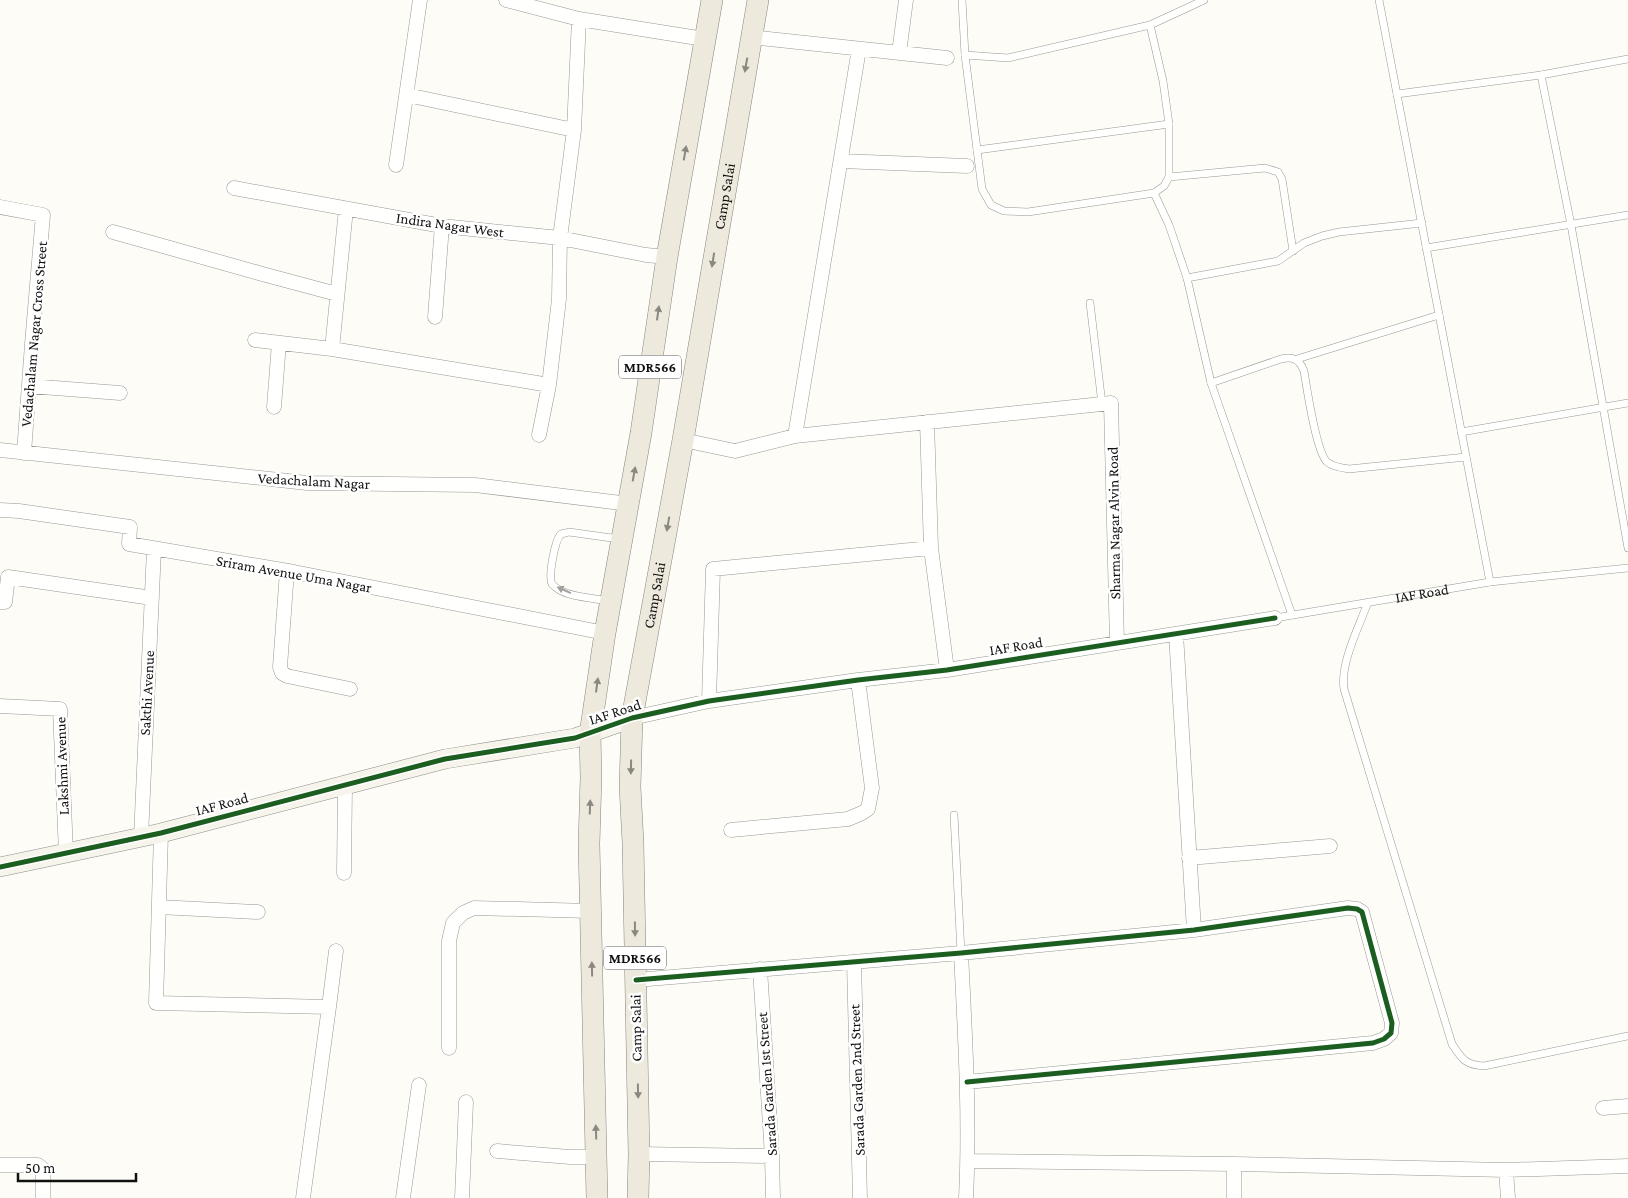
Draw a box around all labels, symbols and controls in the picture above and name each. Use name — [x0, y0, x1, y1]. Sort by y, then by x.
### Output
one-way arrow — [742, 58, 750, 74]
one-way arrow — [681, 144, 689, 160]
street label: Camp Salai — [711, 162, 738, 231]
street label: Indira Nagar West — [395, 210, 506, 242]
street label: Vedachalam Nagar Cross Street — [18, 239, 51, 428]
one-way arrow — [708, 252, 716, 268]
one-way arrow — [655, 305, 663, 321]
road number: MDR566 — [619, 356, 681, 378]
street label: Sharma Nagar Alvin Road — [1105, 446, 1124, 600]
one-way arrow — [630, 465, 638, 481]
street label: Vedachalam Nagar — [257, 470, 371, 493]
one-way arrow — [664, 516, 672, 531]
street label: Sriram Avenue Uma Nagar — [215, 552, 374, 597]
street label: Camp Salai — [641, 561, 668, 630]
street label: IAF Road — [1394, 581, 1450, 606]
one-way arrow — [556, 586, 571, 595]
street label: IAF Road — [988, 634, 1044, 658]
street label: Sakthi Avenue — [137, 650, 157, 736]
one-way arrow — [593, 677, 601, 693]
street label: IAF Road — [587, 696, 643, 728]
street label: Lakshmi Avenue — [52, 716, 72, 815]
one-way arrow — [626, 759, 634, 775]
street label: IAF Road — [194, 789, 250, 819]
one-way arrow — [586, 799, 594, 815]
one-way arrow — [631, 921, 639, 937]
road number: MDR566 — [604, 946, 666, 970]
one-way arrow — [588, 961, 596, 977]
street label: Camp Salai — [627, 994, 646, 1062]
street label: Sarada Garden 2nd Street — [846, 1003, 868, 1156]
street label: Sarada Garden 1st Street — [754, 1010, 780, 1156]
one-way arrow — [634, 1084, 642, 1100]
one-way arrow — [592, 1124, 600, 1140]
scale bar — [18, 1150, 135, 1182]
text: 50 m — [25, 1160, 55, 1176]

